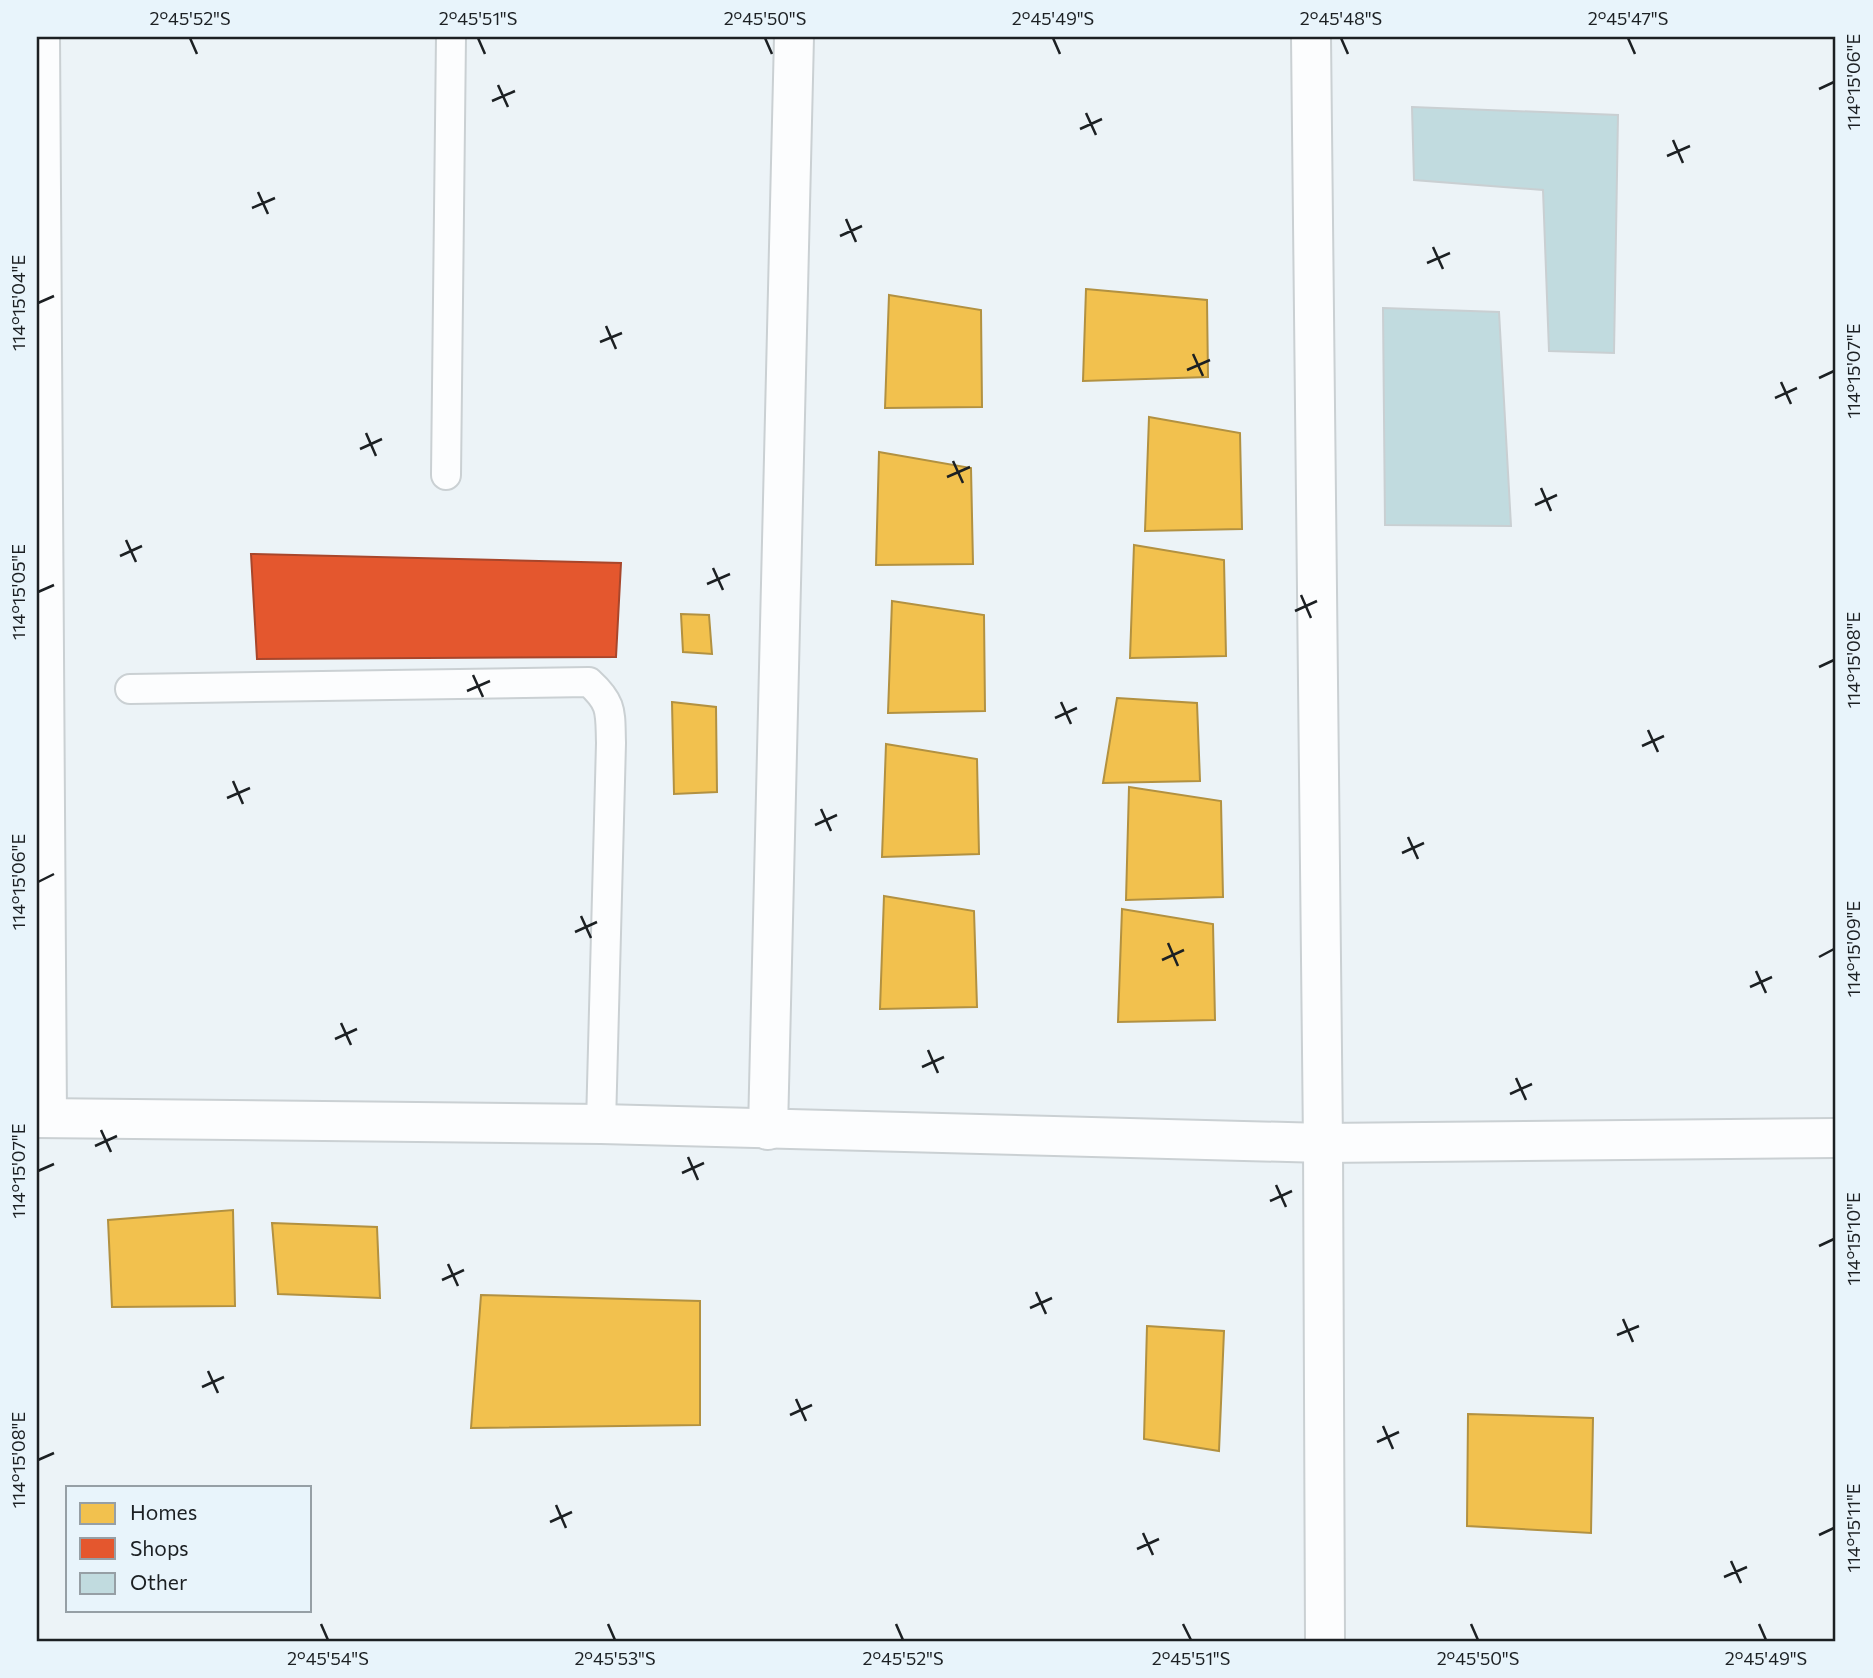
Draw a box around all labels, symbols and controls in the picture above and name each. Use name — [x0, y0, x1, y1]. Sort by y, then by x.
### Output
text: 2°45'52"S — [150, 7, 230, 29]
text: 2°45'51"S — [439, 7, 517, 29]
text: 2°45'50"S — [724, 7, 806, 29]
text: 2°45'49"S — [1012, 7, 1094, 29]
text: 2°45'48"S — [1300, 7, 1382, 29]
text: 2°45'47"S — [1588, 7, 1668, 29]
text: 114°15'06"E — [1842, 34, 1864, 130]
text: 114°15'04"E — [7, 255, 29, 351]
text: 114°15'07"E — [1842, 324, 1864, 418]
text: 114°15'05"E — [7, 544, 29, 640]
text: 114°15'08"E — [1842, 612, 1864, 708]
text: 114°15'06"E — [7, 834, 29, 930]
text: 114°15'09"E — [1842, 901, 1864, 997]
text: 114°15'07"E — [7, 1124, 29, 1218]
text: 114°15'10"E — [1842, 1192, 1864, 1286]
text: 114°15'08"E — [7, 1412, 29, 1508]
text: 114°15'11"E — [1842, 1483, 1864, 1573]
legend — [66, 1486, 312, 1612]
text: Homes — [130, 1499, 197, 1524]
text: Shops — [130, 1535, 189, 1560]
text: Other — [130, 1569, 187, 1594]
text: 2°45'54"S — [287, 1647, 369, 1669]
text: 2°45'53"S — [574, 1647, 656, 1669]
text: 2°45'52"S — [863, 1647, 943, 1669]
text: 2°45'51"S — [1152, 1647, 1230, 1669]
text: 2°45'50"S — [1437, 1647, 1519, 1669]
text: 2°45'49"S — [1725, 1647, 1807, 1669]

